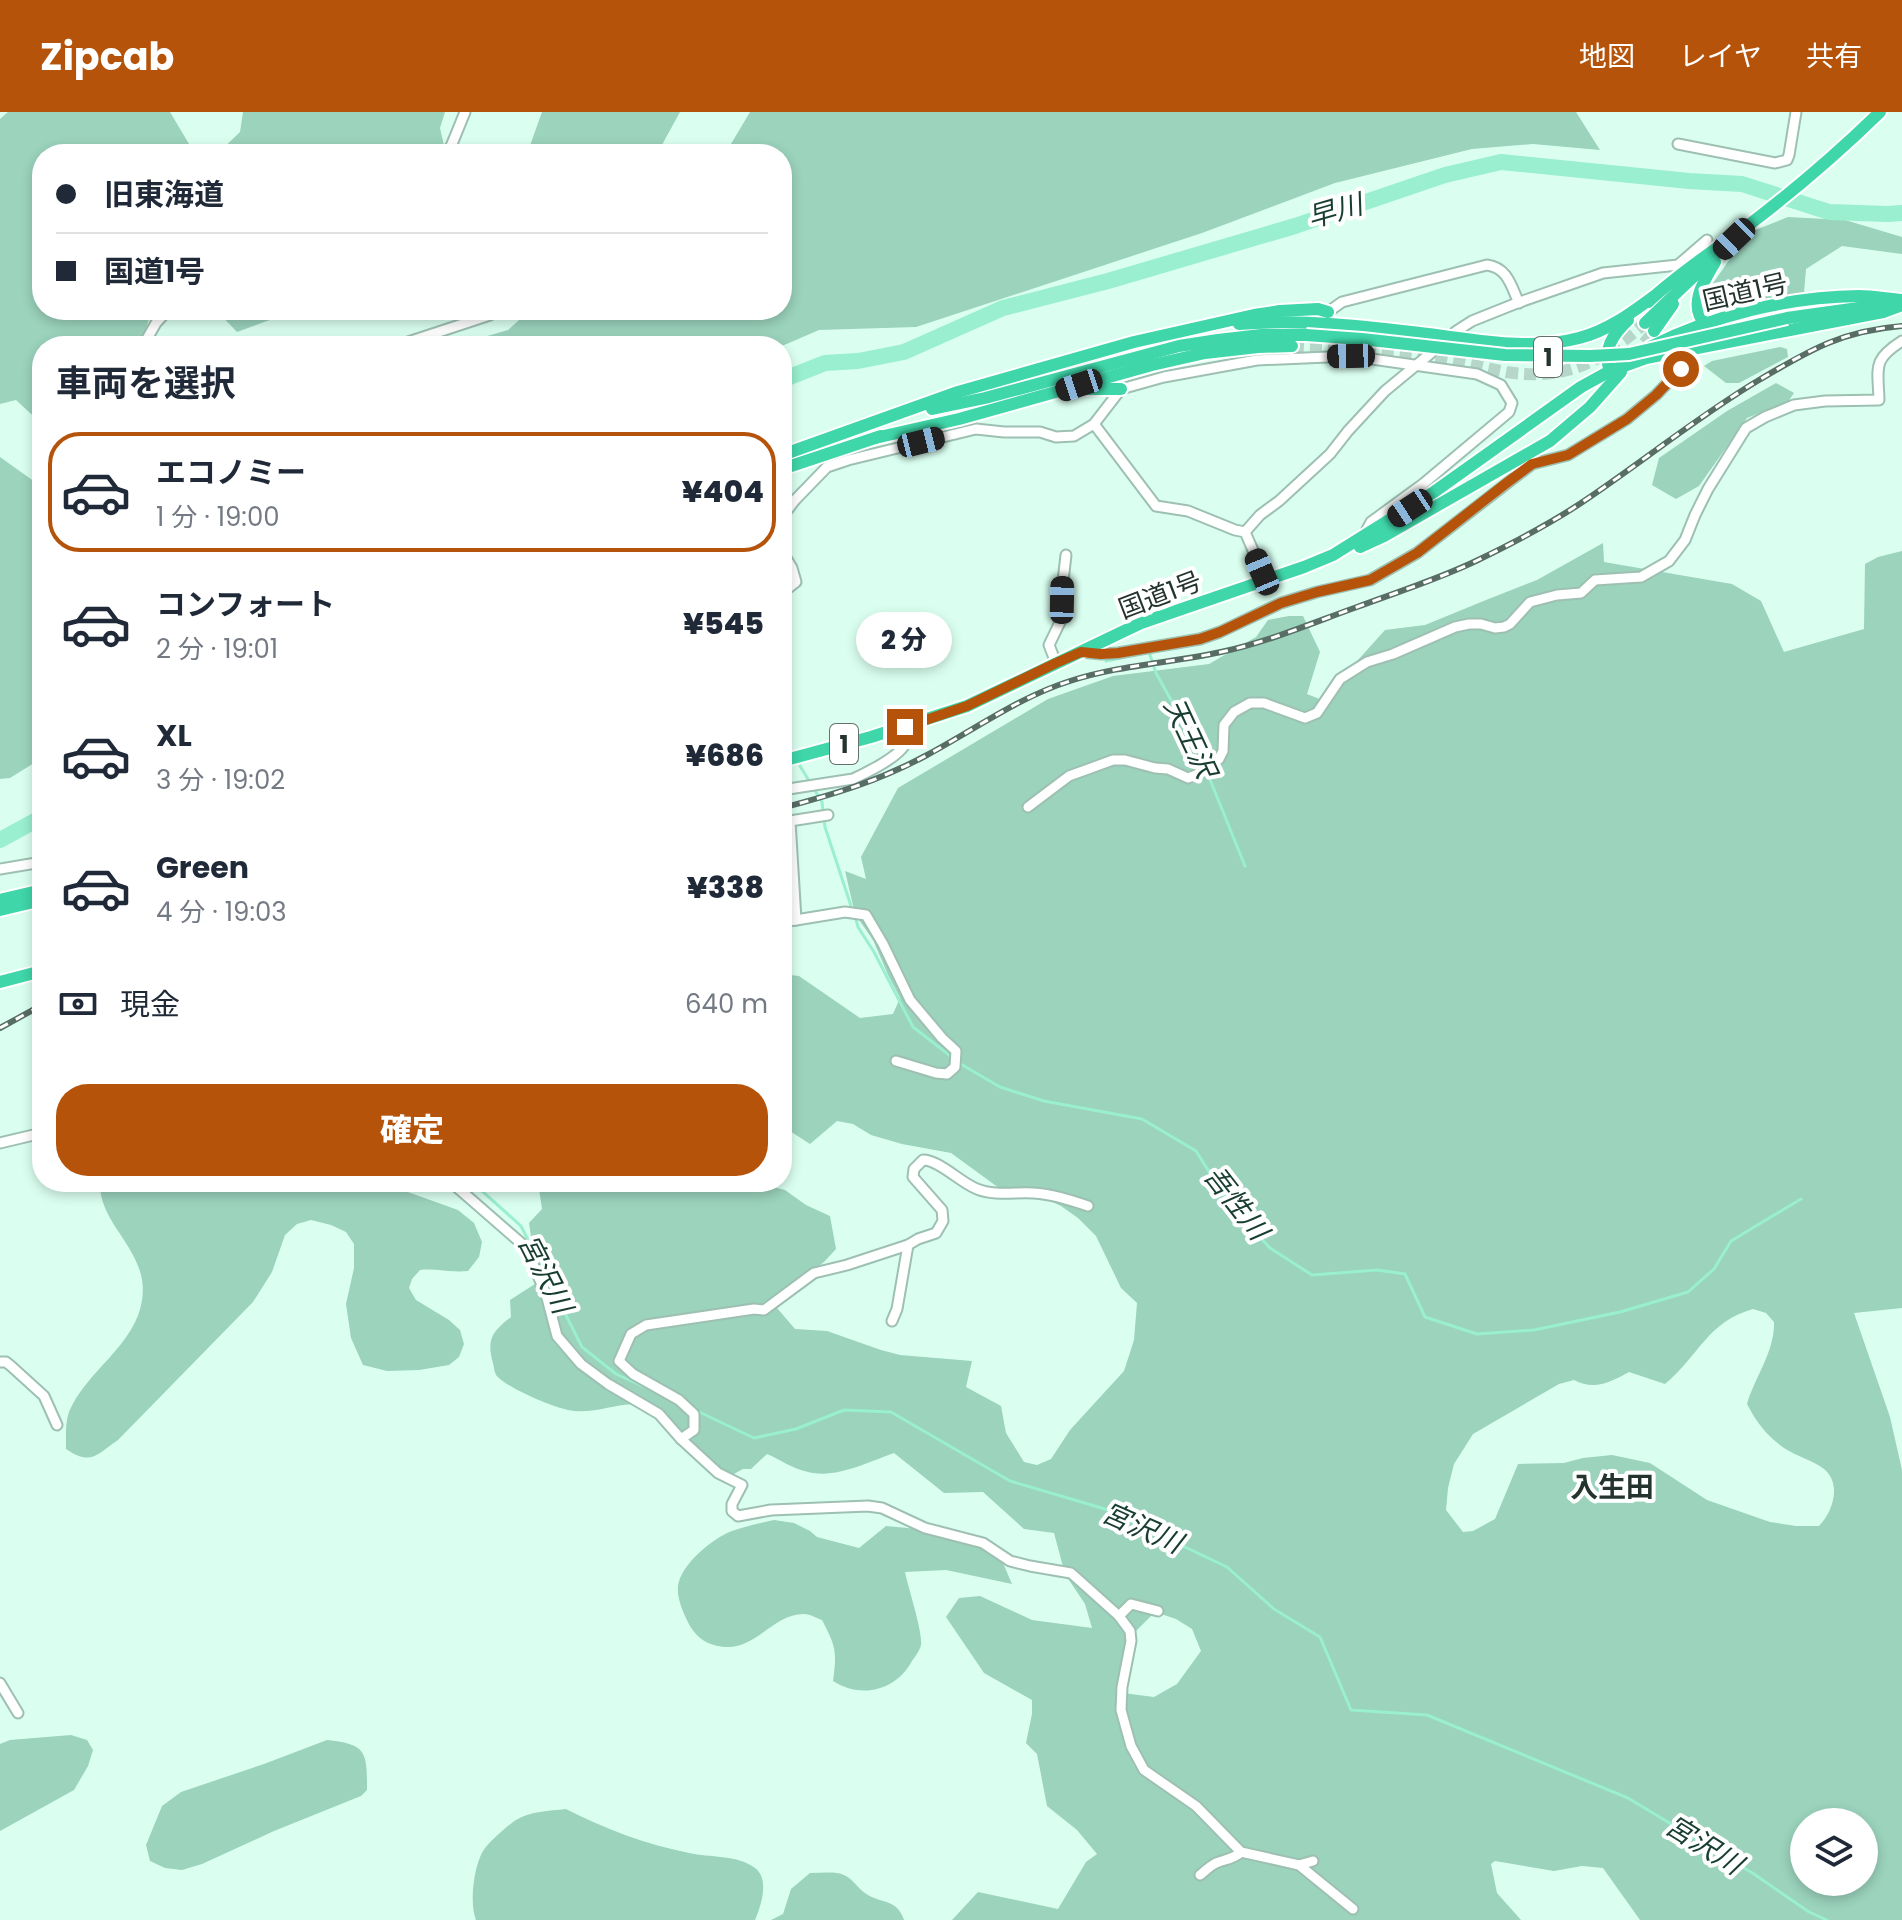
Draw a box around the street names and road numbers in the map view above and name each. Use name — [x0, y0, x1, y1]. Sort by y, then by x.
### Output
street label: 国道1号 — [1699, 265, 1791, 319]
road number: 1 — [1534, 337, 1562, 377]
street label: 国道1号 — [1113, 563, 1207, 627]
road number: 1 — [830, 724, 858, 764]

